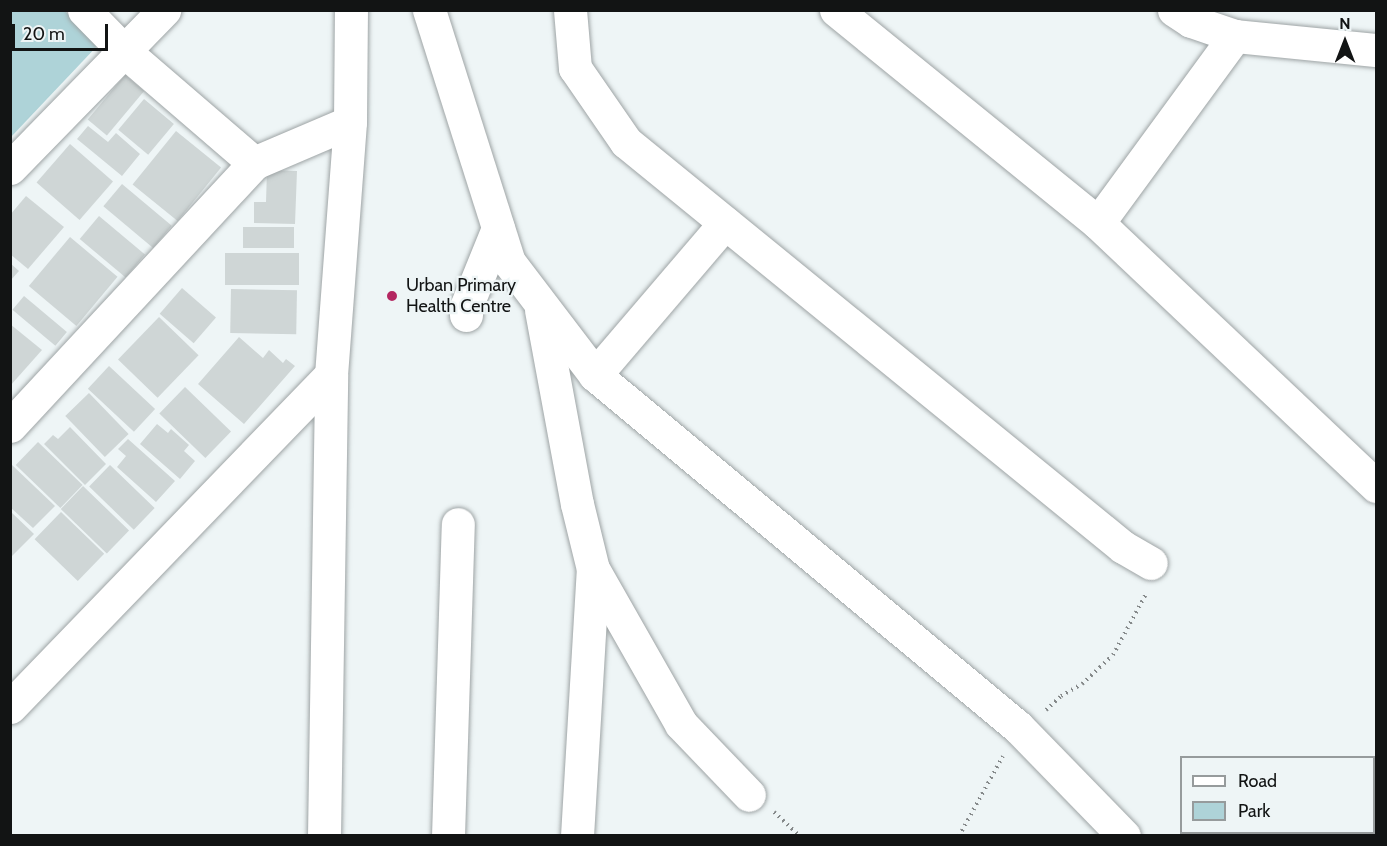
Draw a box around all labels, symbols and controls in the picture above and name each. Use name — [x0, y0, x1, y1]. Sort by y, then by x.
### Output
scale bar — [15, 12, 111, 50]
north arrow — [1315, 12, 1375, 72]
text: N — [1339, 14, 1351, 33]
text: 20 m — [23, 23, 65, 45]
place label: Urban Primary Health Centre — [406, 275, 516, 318]
marker: Urban Primary Health Centre — [383, 287, 401, 305]
legend — [1180, 756, 1375, 834]
text: Road — [1238, 770, 1277, 792]
text: Park — [1238, 800, 1270, 822]

